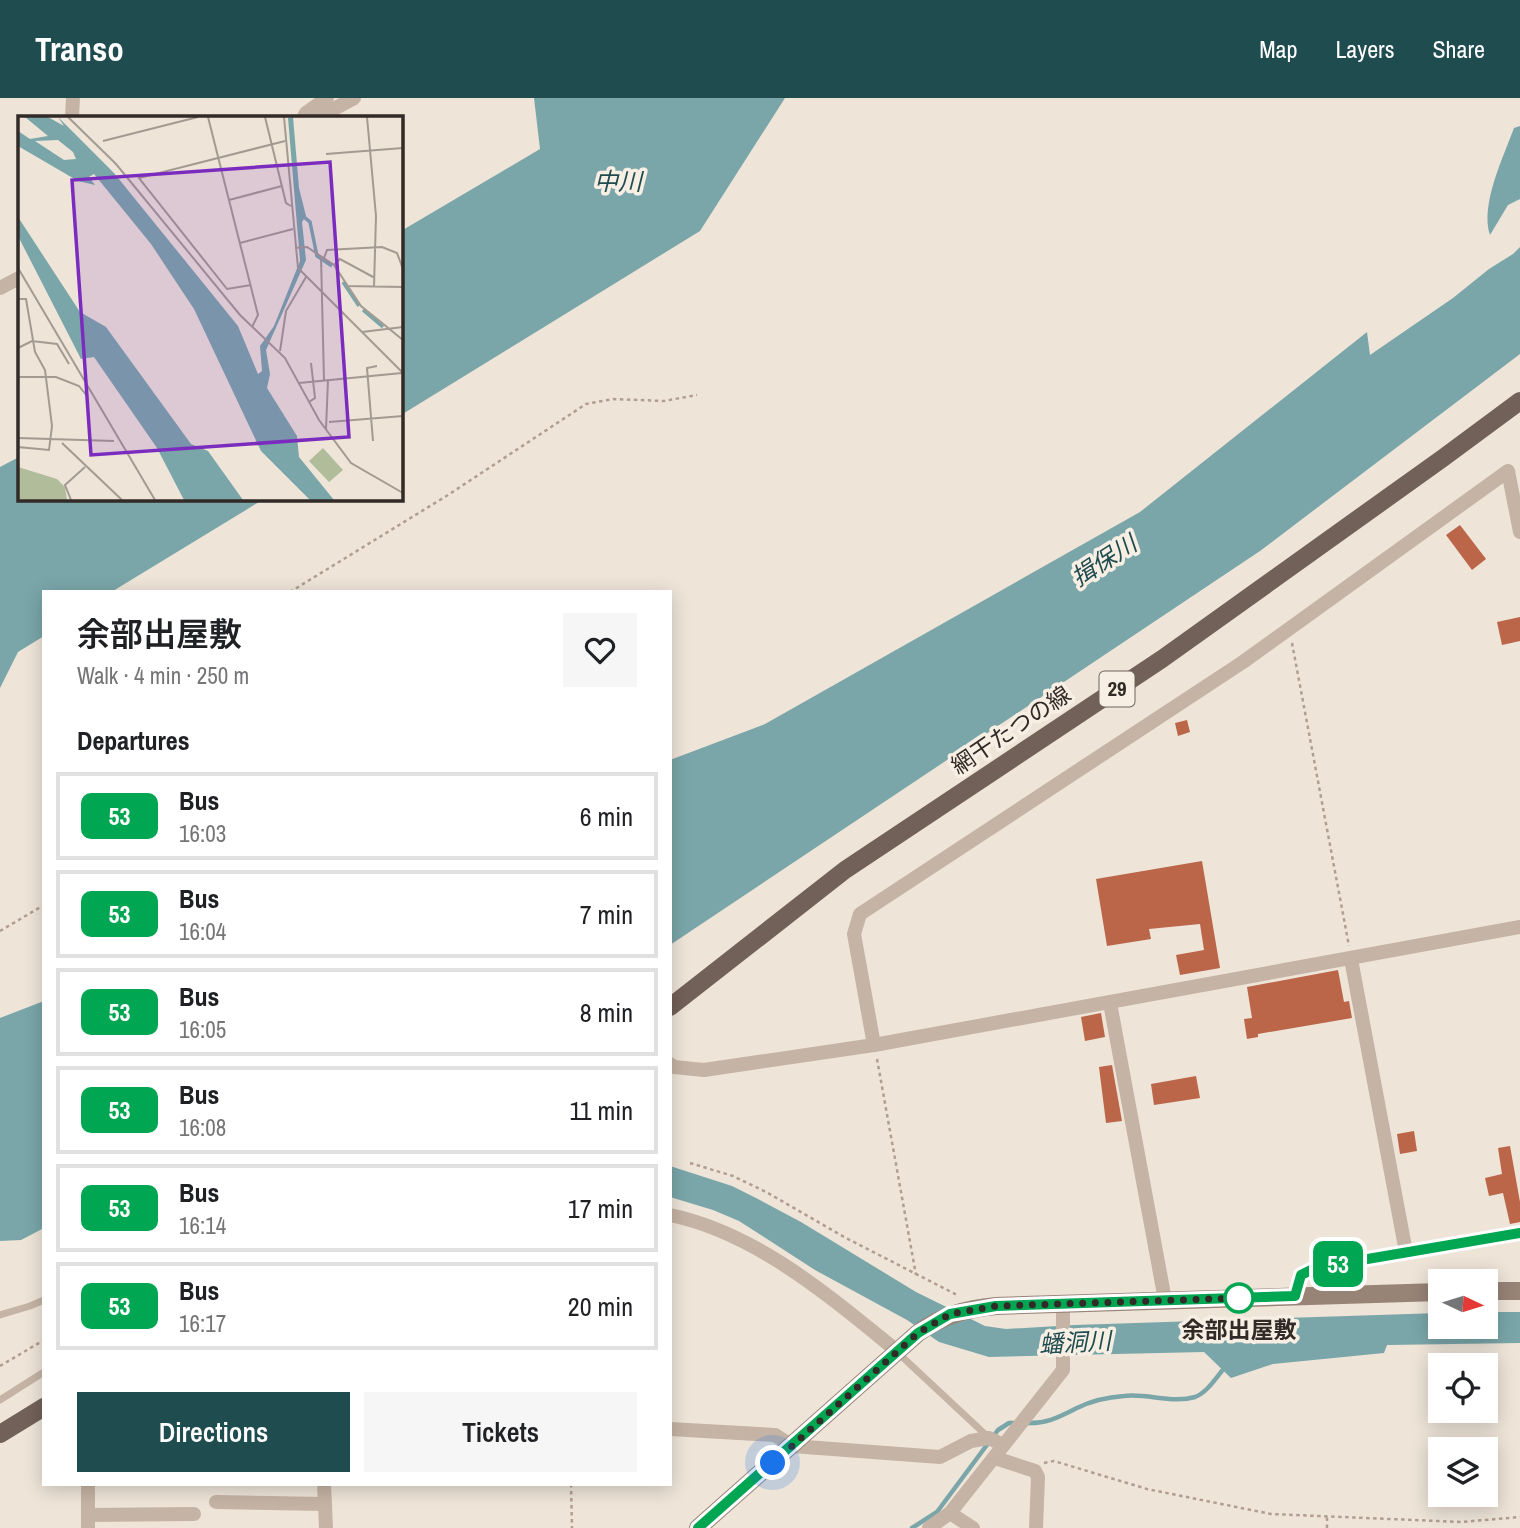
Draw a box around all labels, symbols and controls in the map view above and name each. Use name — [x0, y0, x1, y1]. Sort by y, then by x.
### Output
text: Transo — [35, 27, 124, 71]
text: Map — [1259, 33, 1297, 65]
text: Layers — [1335, 33, 1394, 65]
text: Share — [1432, 33, 1485, 65]
inset map — [18, 116, 402, 500]
water label: 中川 — [594, 165, 645, 197]
water label: 揖保川 — [1065, 526, 1145, 593]
text: 余部出屋敷 — [77, 612, 242, 656]
button: heart — [563, 613, 637, 687]
text: Walk · 4 min · 250 m — [77, 660, 249, 691]
road number: 29 — [1100, 672, 1134, 706]
street label: 網干たつの線 — [945, 678, 1077, 781]
text: Departures — [77, 723, 190, 758]
text: Bus — [179, 783, 219, 818]
text: 6 min — [580, 799, 633, 834]
text: 53 — [109, 800, 130, 832]
text: 16:03 — [179, 818, 226, 849]
text: Bus — [179, 881, 219, 916]
text: 7 min — [580, 897, 633, 932]
text: 53 — [109, 898, 130, 930]
text: 16:04 — [179, 916, 226, 947]
text: Bus — [179, 979, 219, 1014]
text: 8 min — [580, 995, 633, 1030]
text: 53 — [109, 996, 130, 1028]
text: 16:05 — [179, 1014, 226, 1045]
text: Bus — [179, 1077, 219, 1112]
text: 11 min — [569, 1093, 633, 1128]
text: 53 — [109, 1094, 130, 1126]
text: 16:08 — [179, 1112, 226, 1143]
text: Bus — [179, 1175, 219, 1210]
text: 17 min — [568, 1191, 633, 1226]
text: 53 — [109, 1192, 130, 1224]
text: 16:14 — [179, 1210, 226, 1241]
line badge: 53 — [1306, 1241, 1370, 1287]
text: 53 — [1327, 1248, 1349, 1280]
north arrow — [1428, 1269, 1498, 1339]
map controls — [1428, 1269, 1498, 1507]
text: Bus — [179, 1273, 219, 1308]
marker: 余部出屋敷 — [1224, 1283, 1254, 1313]
text: 20 min — [568, 1289, 633, 1324]
text: 53 — [109, 1290, 130, 1322]
text: 16:17 — [179, 1308, 226, 1339]
place label: 余部出屋敷 — [1182, 1314, 1297, 1345]
water label: 蟠洞川 — [1038, 1324, 1115, 1360]
button: locate — [1428, 1353, 1498, 1423]
button: Directions — [77, 1392, 350, 1472]
button: Tickets — [364, 1392, 637, 1472]
button: layers — [1428, 1437, 1498, 1507]
your location — [755, 1445, 790, 1480]

